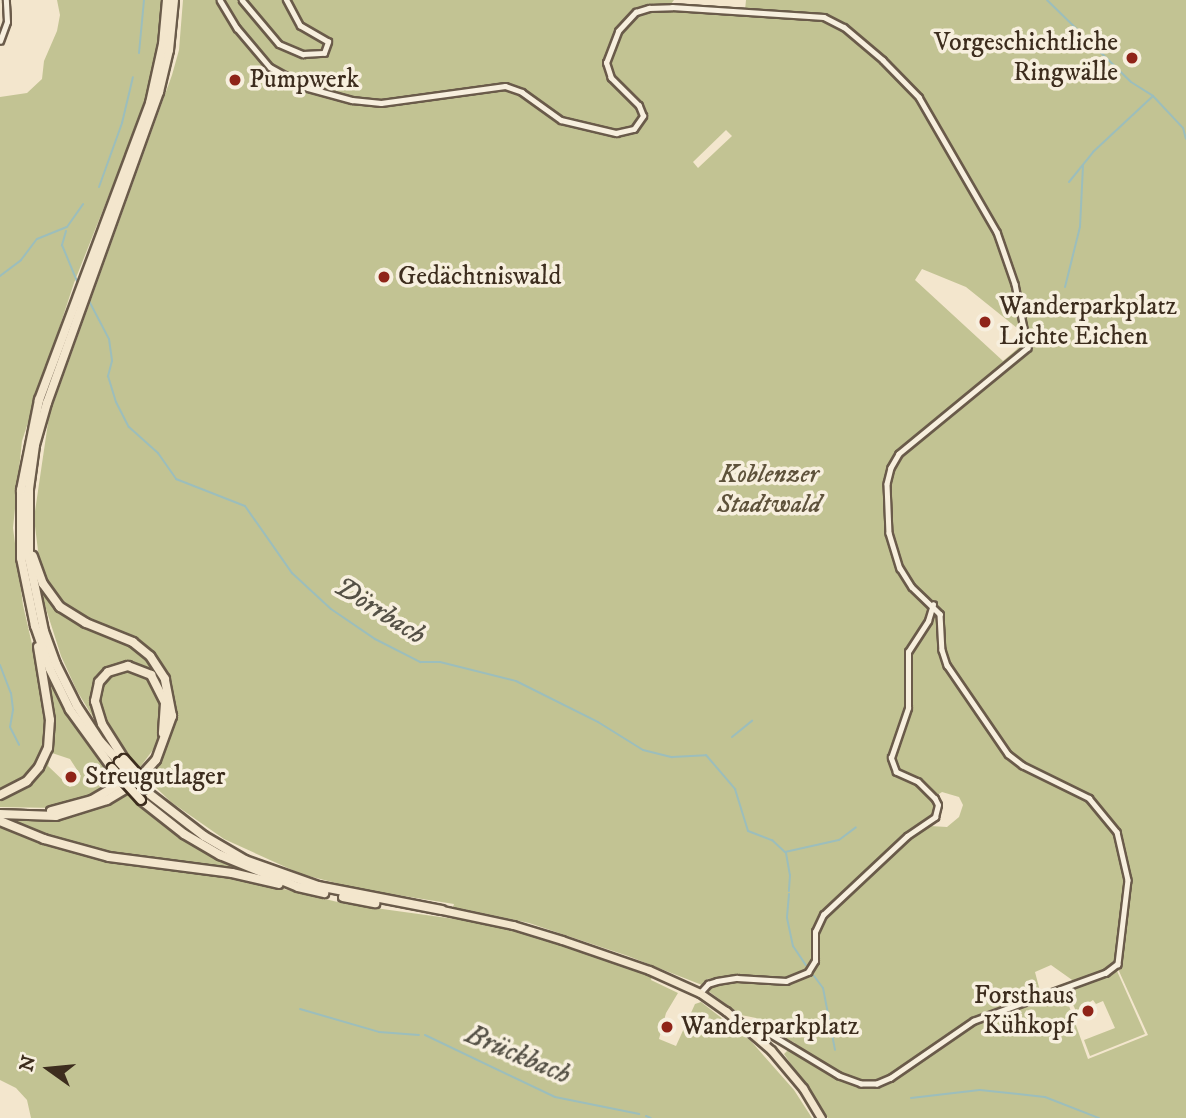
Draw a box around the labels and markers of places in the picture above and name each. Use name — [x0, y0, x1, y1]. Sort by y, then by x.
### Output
place label: Vorgeschichtliche Ringwälle — [934, 27, 1118, 88]
marker: Vorgeschichtliche Ringwälle — [1124, 50, 1140, 66]
place label: Pumpwerk — [249, 64, 359, 96]
marker: Pumpwerk — [227, 72, 243, 88]
place label: Gedächtniswald — [398, 261, 561, 293]
marker: Gedächtniswald — [376, 269, 392, 285]
place label: Wanderparkplatz Lichte Eichen — [999, 291, 1177, 352]
marker: Wanderparkplatz Lichte Eichen — [977, 314, 993, 330]
place label: Streugutlager — [85, 761, 225, 793]
marker: Streugutlager — [63, 769, 79, 785]
place label: Forsthaus Kühkopf — [974, 980, 1074, 1042]
marker: Forsthaus Kühkopf — [1080, 1003, 1096, 1019]
place label: Wanderparkplatz — [681, 1011, 859, 1043]
marker: Wanderparkplatz — [659, 1019, 675, 1035]

